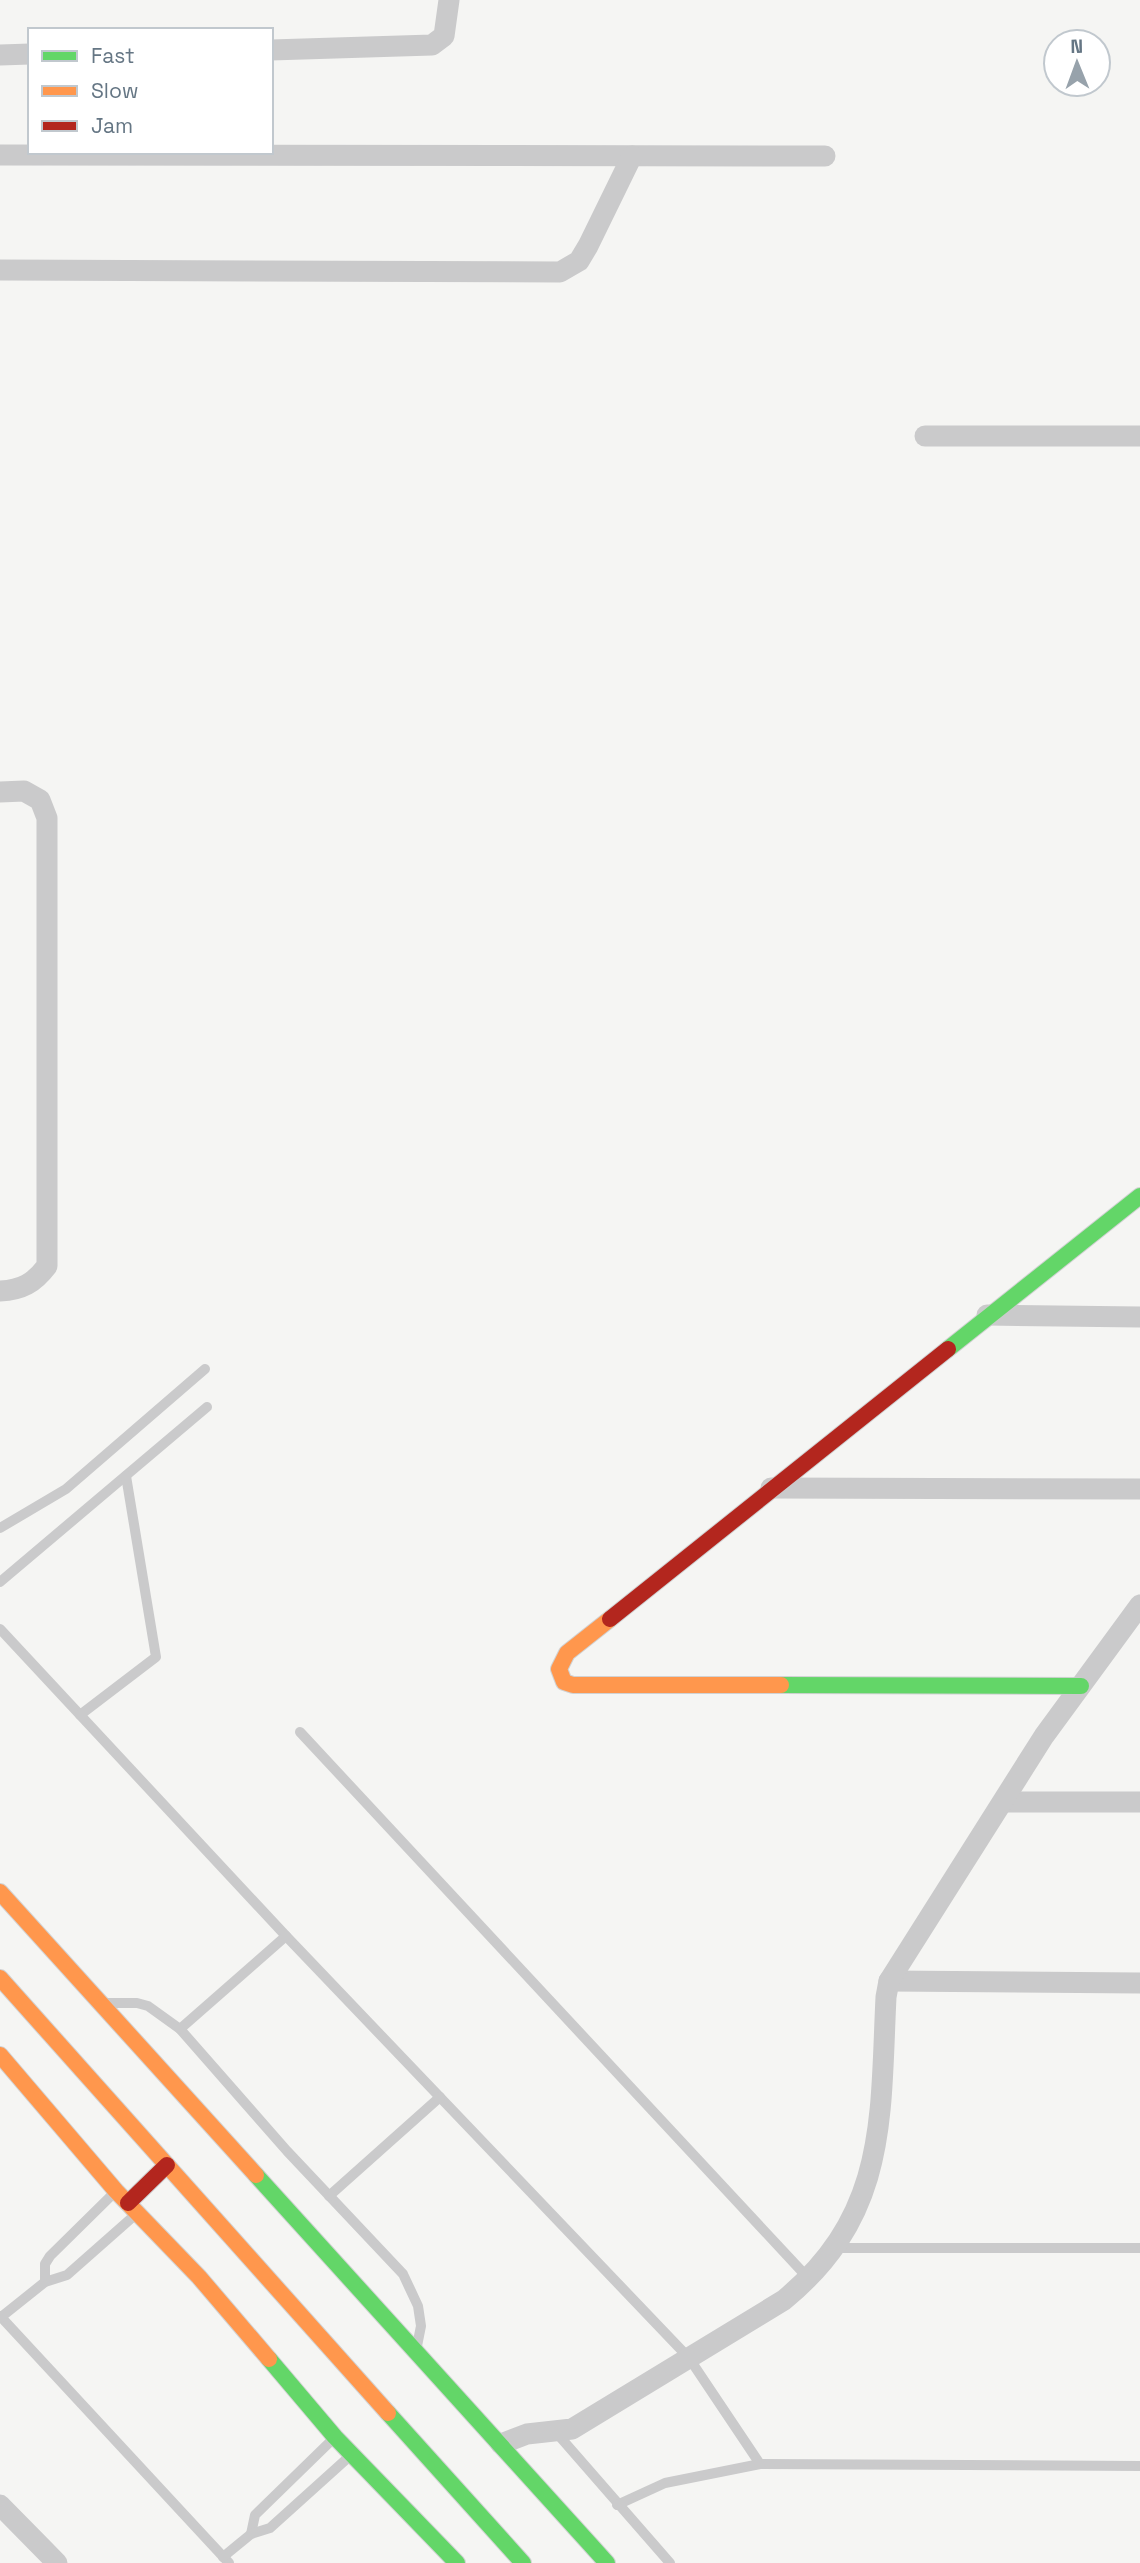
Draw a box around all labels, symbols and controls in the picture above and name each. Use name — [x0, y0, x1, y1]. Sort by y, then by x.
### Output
legend — [28, 28, 273, 154]
north arrow — [1042, 28, 1112, 98]
text: N — [1070, 34, 1083, 59]
text: Fast — [91, 42, 135, 69]
text: Slow — [91, 77, 139, 104]
text: Jam — [91, 112, 133, 139]

